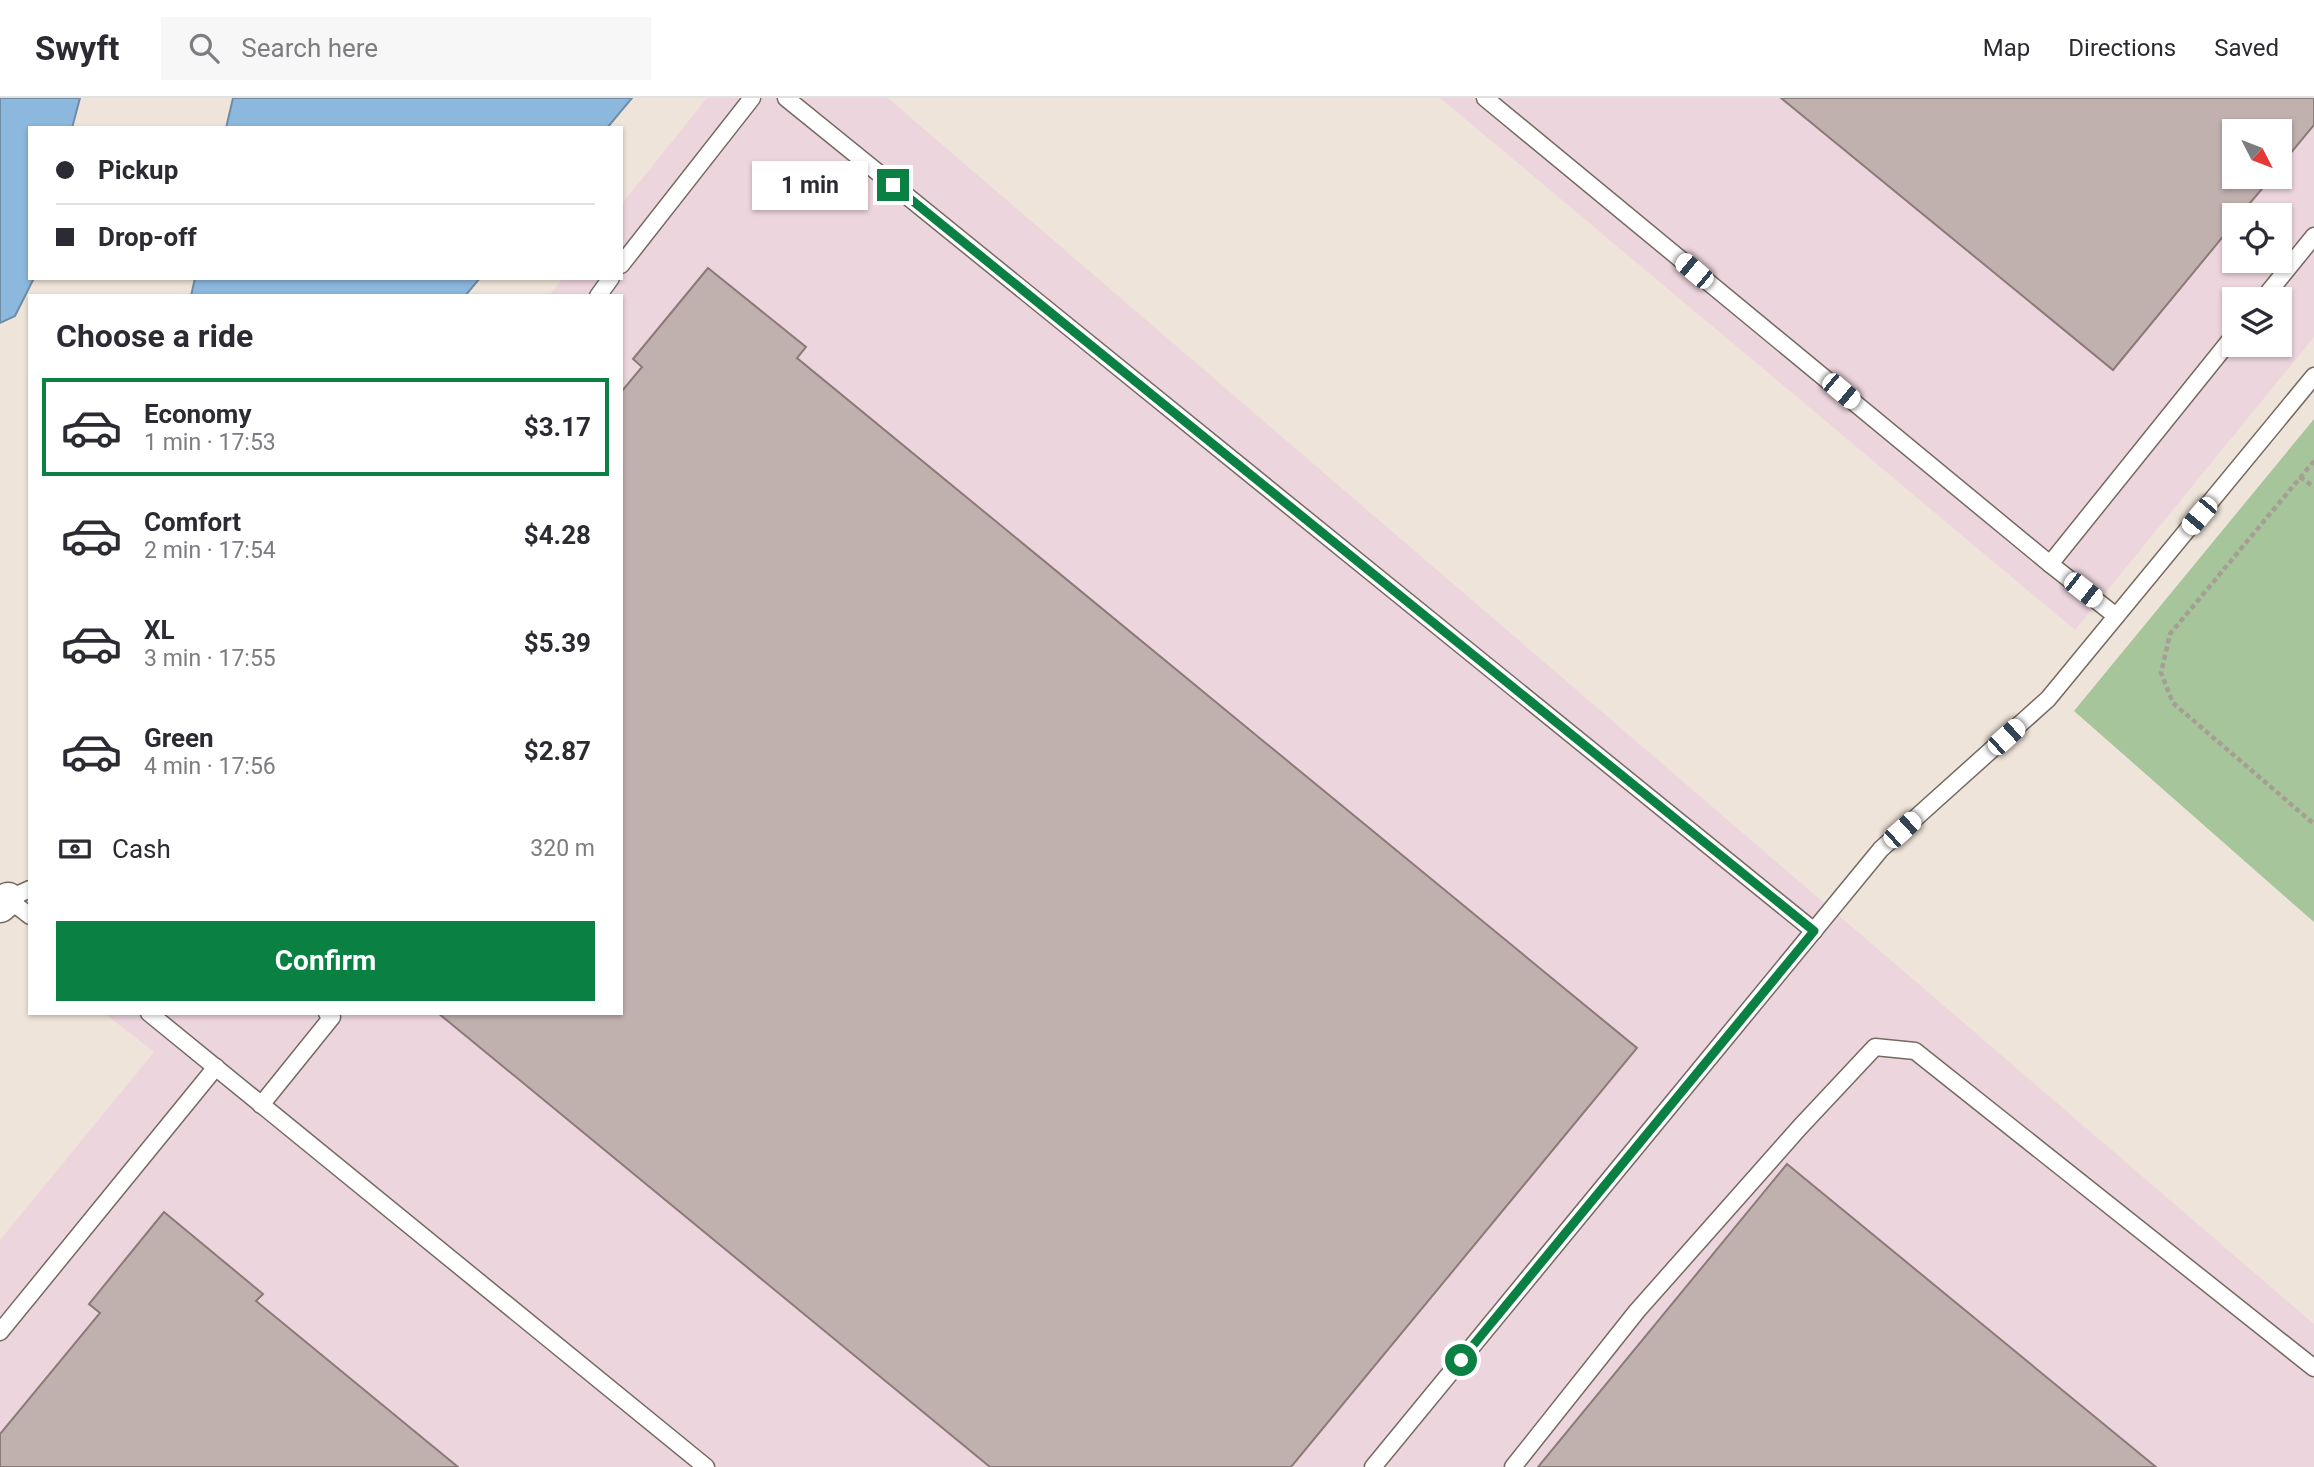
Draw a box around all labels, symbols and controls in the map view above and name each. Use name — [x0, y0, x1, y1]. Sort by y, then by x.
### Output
search box — [161, 17, 651, 80]
text: Swyft — [35, 29, 119, 68]
icon: search — [185, 29, 223, 67]
text: Search here — [241, 33, 378, 63]
text: Map — [1983, 34, 2030, 62]
text: Directions — [2068, 34, 2176, 62]
text: Saved — [2214, 34, 2279, 62]
north arrow — [2222, 119, 2292, 189]
map controls — [2222, 119, 2292, 357]
text: Pickup — [98, 155, 178, 185]
callout: 1 min — [753, 160, 868, 210]
route end — [877, 169, 909, 201]
text: 1 min — [781, 172, 839, 199]
button: locate — [2222, 203, 2292, 273]
text: Drop-off — [98, 222, 197, 252]
car — [1672, 249, 1717, 293]
button: layers — [2222, 287, 2292, 357]
text: Choose a ride — [56, 317, 253, 355]
car — [1819, 369, 1864, 413]
icon: car — [60, 396, 123, 459]
text: Economy — [144, 399, 251, 429]
text: $3.17 — [524, 412, 591, 442]
text: 1 min · 17:53 — [144, 429, 276, 456]
car — [2178, 493, 2221, 539]
icon: car — [60, 504, 123, 567]
text: Comfort — [144, 507, 241, 537]
text: $4.28 — [524, 520, 591, 550]
text: 2 min · 17:54 — [144, 537, 276, 564]
car — [2060, 569, 2107, 611]
icon: car — [60, 612, 123, 675]
text: XL — [144, 615, 175, 645]
text: $5.39 — [524, 628, 591, 658]
text: 3 min · 17:55 — [144, 645, 276, 672]
car — [1984, 715, 2029, 759]
icon: car — [60, 720, 123, 783]
text: Green — [144, 723, 214, 753]
text: $2.87 — [524, 736, 591, 766]
text: 4 min · 17:56 — [144, 753, 276, 780]
car — [1880, 808, 1925, 852]
icon: cash — [56, 830, 94, 868]
text: Cash — [112, 834, 171, 864]
text: 320 m — [530, 835, 595, 862]
button: Confirm — [56, 921, 595, 1001]
route start — [1445, 1344, 1477, 1376]

